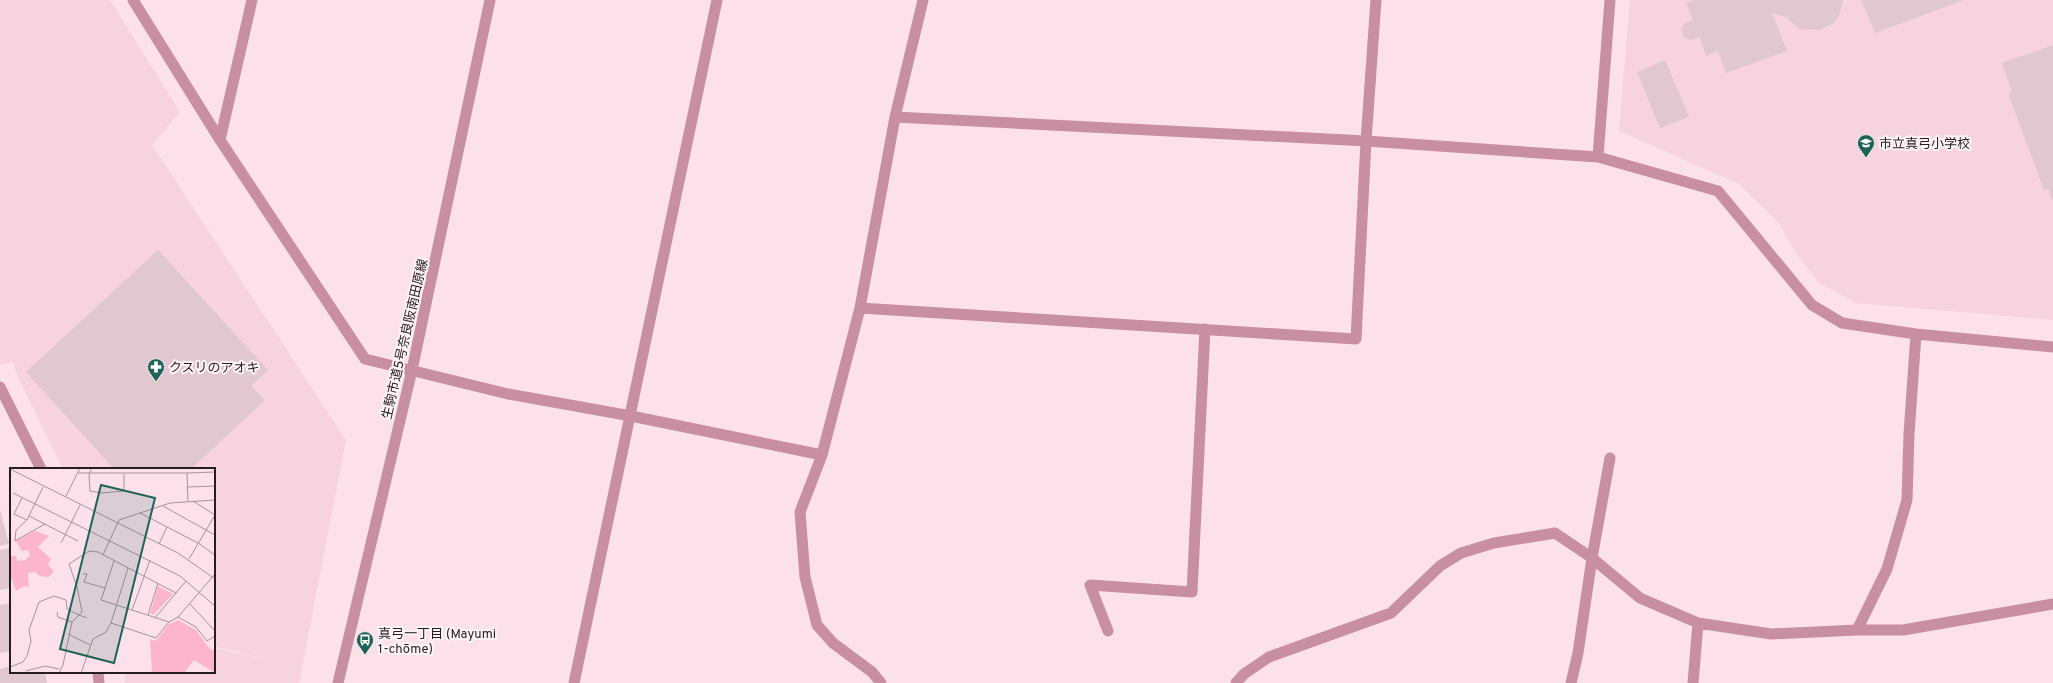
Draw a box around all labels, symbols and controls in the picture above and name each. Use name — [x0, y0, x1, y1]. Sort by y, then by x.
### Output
school or university icon: 市立真弓小学校 — [1856, 133, 1876, 158]
place label: 市立真弓小学校 — [1879, 136, 1970, 153]
street label: 生駒市道5号奈良阪南田原線 — [379, 257, 432, 421]
pharmacy icon: クスリのアオキ — [146, 357, 166, 382]
place label: クスリのアオキ — [169, 361, 260, 377]
inset map — [10, 468, 215, 673]
place label: 真弓一丁目 (Mayumi 1-chōme) — [378, 627, 496, 658]
bus stop icon: 真弓一丁目 (Mayumi 1-chōme) — [355, 630, 375, 655]

